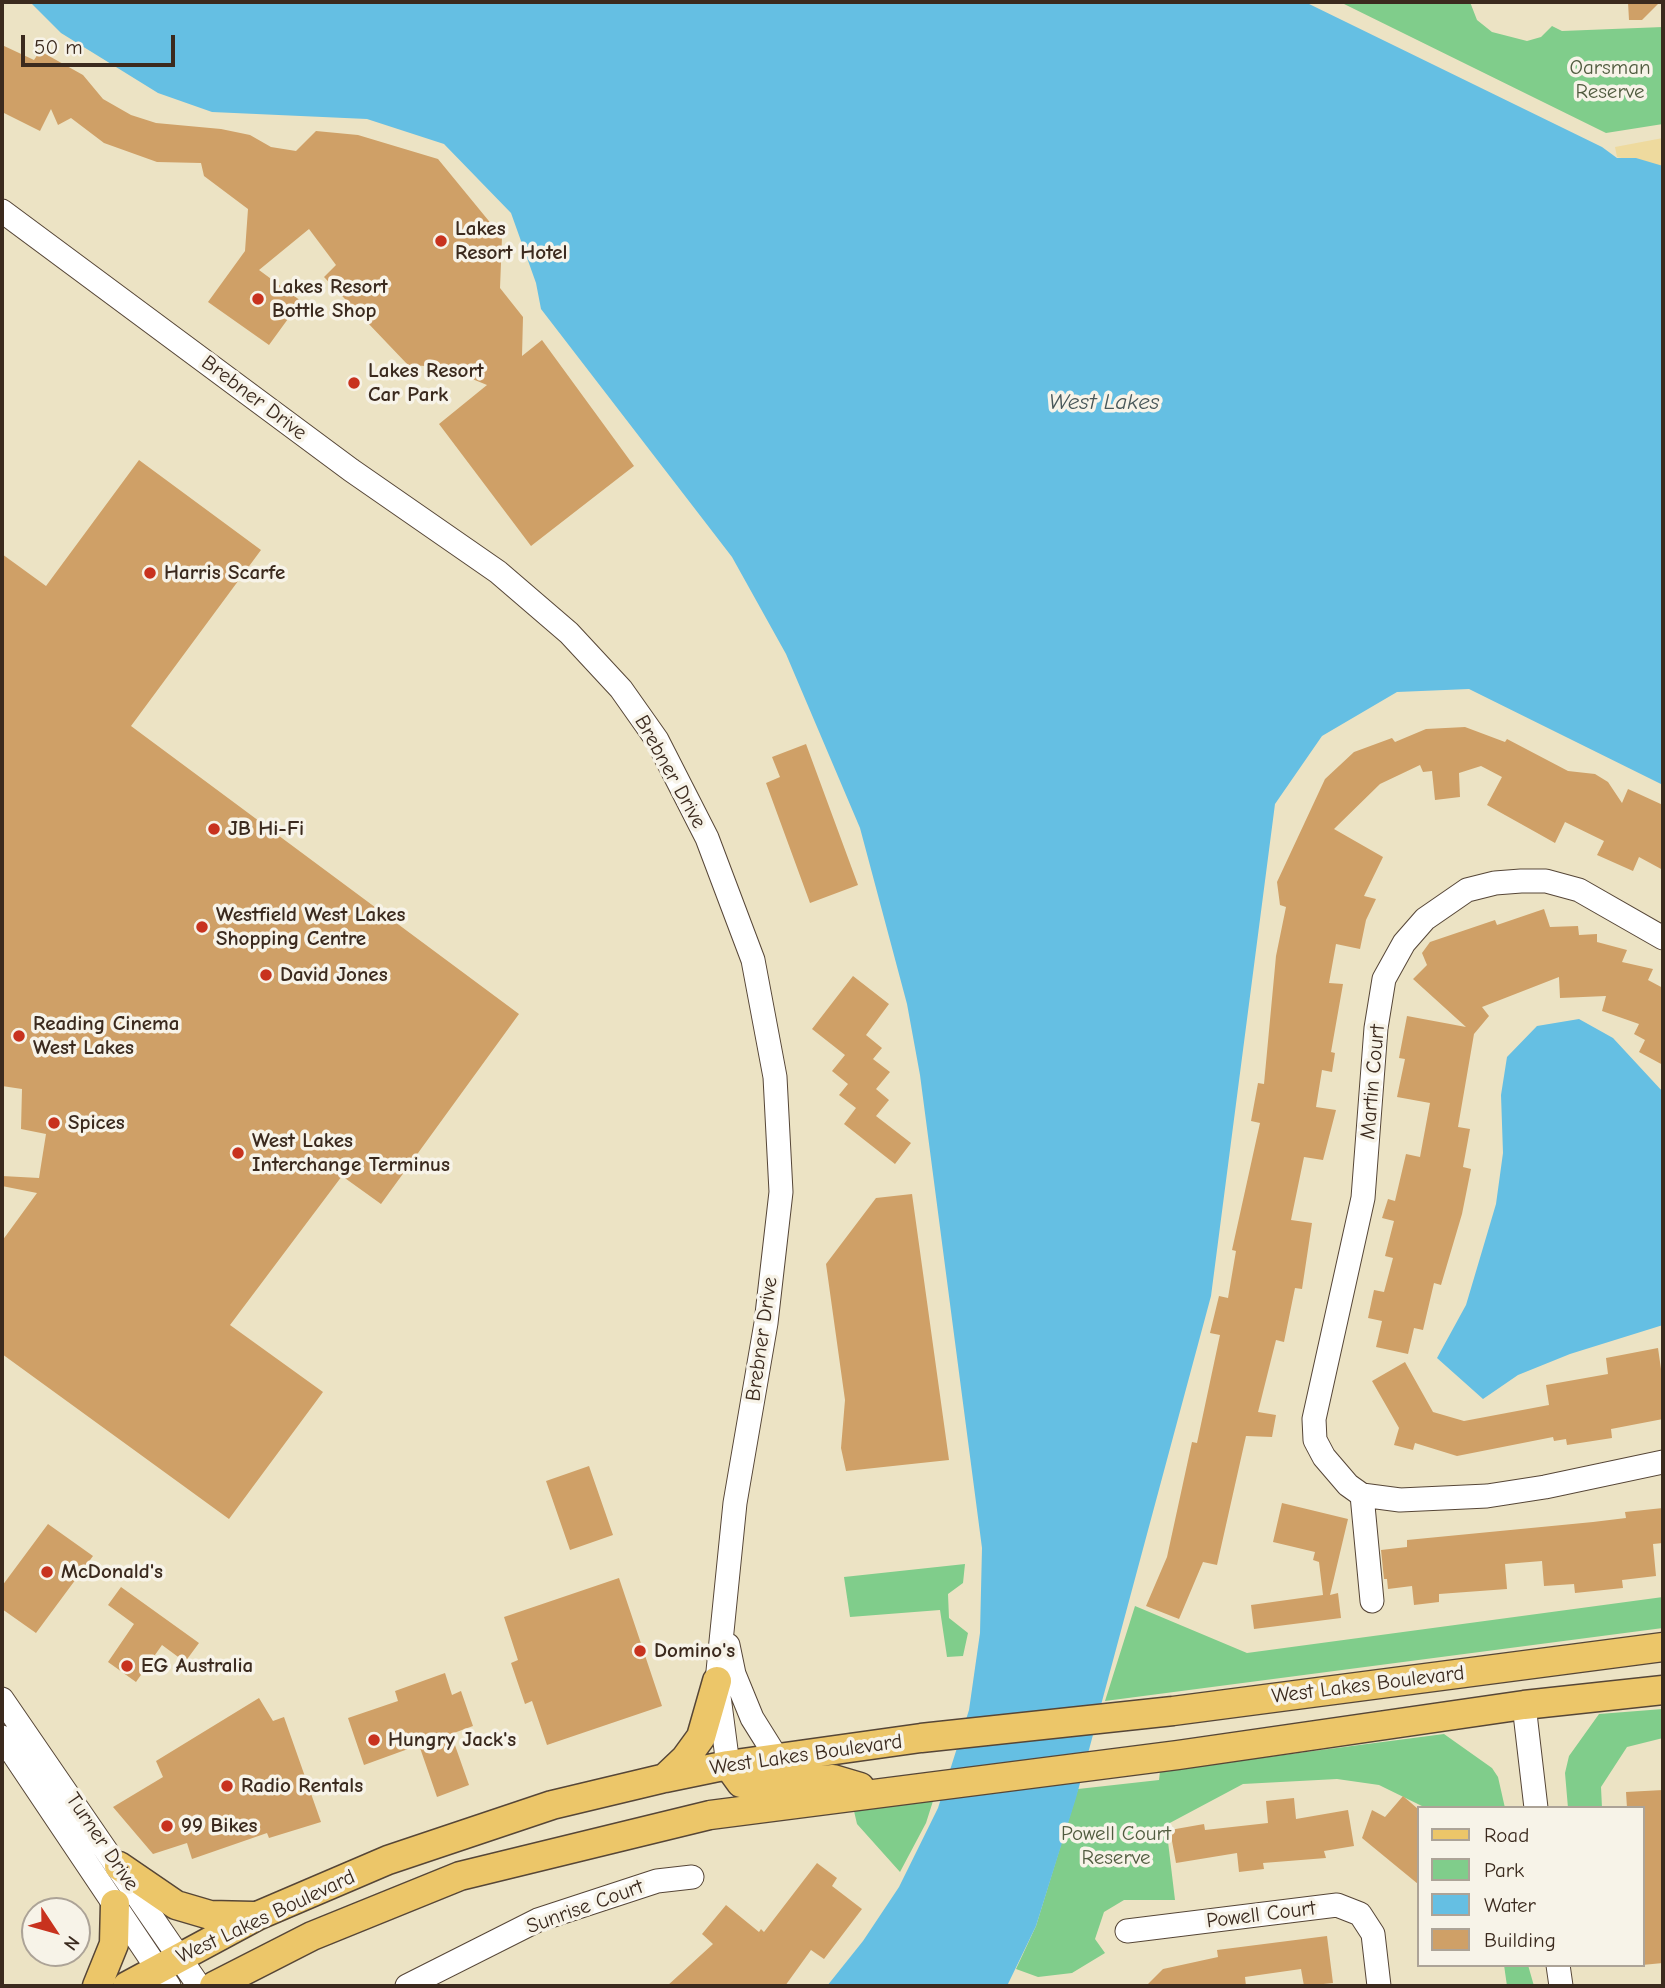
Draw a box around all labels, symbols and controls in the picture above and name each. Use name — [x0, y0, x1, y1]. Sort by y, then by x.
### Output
scale bar — [24, 21, 178, 65]
text: 50 m — [34, 35, 83, 59]
park label: Oarsman Reserve — [1569, 55, 1651, 105]
place label: Lakes Resort Hotel — [455, 216, 568, 266]
marker: Lakes Resort Hotel — [433, 233, 449, 249]
place label: Lakes Resort Bottle Shop — [272, 274, 388, 324]
marker: Lakes Resort Bottle Shop — [250, 291, 266, 307]
street label: Brebner Drive — [196, 350, 312, 446]
place label: Lakes Resort Car Park — [368, 358, 484, 408]
marker: Lakes Resort Car Park — [346, 375, 362, 391]
water label: West Lakes — [1049, 388, 1159, 416]
place label: Harris Scarfe — [164, 560, 285, 586]
marker: Harris Scarfe — [142, 565, 158, 581]
street label: Brebner Drive — [629, 711, 711, 833]
place label: JB Hi-Fi — [228, 816, 304, 842]
marker: JB Hi-Fi — [206, 821, 222, 837]
place label: Westfield West Lakes Shopping Centre — [216, 902, 405, 952]
marker: Westfield West Lakes Shopping Centre — [194, 919, 210, 935]
place label: David Jones — [280, 962, 388, 988]
marker: David Jones — [258, 967, 274, 983]
place label: Reading Cinema West Lakes — [33, 1011, 179, 1061]
street label: Martin Court — [1355, 1023, 1391, 1141]
marker: Reading Cinema West Lakes — [11, 1028, 27, 1044]
place label: Spices — [68, 1110, 125, 1136]
marker: Spices — [46, 1115, 62, 1131]
place label: West Lakes Interchange Terminus — [252, 1128, 450, 1178]
marker: West Lakes Interchange Terminus — [230, 1145, 246, 1161]
street label: Brebner Drive — [741, 1275, 783, 1403]
place label: McDonald's — [61, 1559, 163, 1585]
marker: McDonald's — [39, 1564, 55, 1580]
place label: Domino's — [654, 1638, 735, 1664]
marker: Domino's — [632, 1643, 648, 1659]
place label: EG Australia — [141, 1653, 253, 1679]
marker: EG Australia — [119, 1658, 135, 1674]
street label: West Lakes Boulevard — [1270, 1661, 1466, 1709]
place label: Hungry Jack's — [388, 1727, 516, 1753]
street label: West Lakes Boulevard — [708, 1729, 904, 1781]
marker: Hungry Jack's — [366, 1732, 382, 1748]
place label: Radio Rentals — [241, 1773, 363, 1799]
marker: Radio Rentals — [219, 1778, 235, 1794]
street label: Turner Drive — [60, 1788, 144, 1896]
legend — [1416, 1806, 1644, 1967]
place label: 99 Bikes — [181, 1813, 258, 1839]
marker: 99 Bikes — [159, 1818, 175, 1834]
park label: Powell Court Reserve — [1061, 1821, 1171, 1871]
text: Road — [1484, 1823, 1529, 1847]
text: Park — [1484, 1858, 1524, 1882]
street label: West Lakes Boulevard — [173, 1865, 359, 1969]
street label: Sunrise Court — [523, 1874, 647, 1940]
text: Water — [1484, 1893, 1536, 1917]
street label: Powell Court — [1205, 1896, 1317, 1934]
north arrow — [21, 1897, 91, 1967]
text: Building — [1484, 1928, 1556, 1952]
text: N — [59, 1932, 84, 1955]

